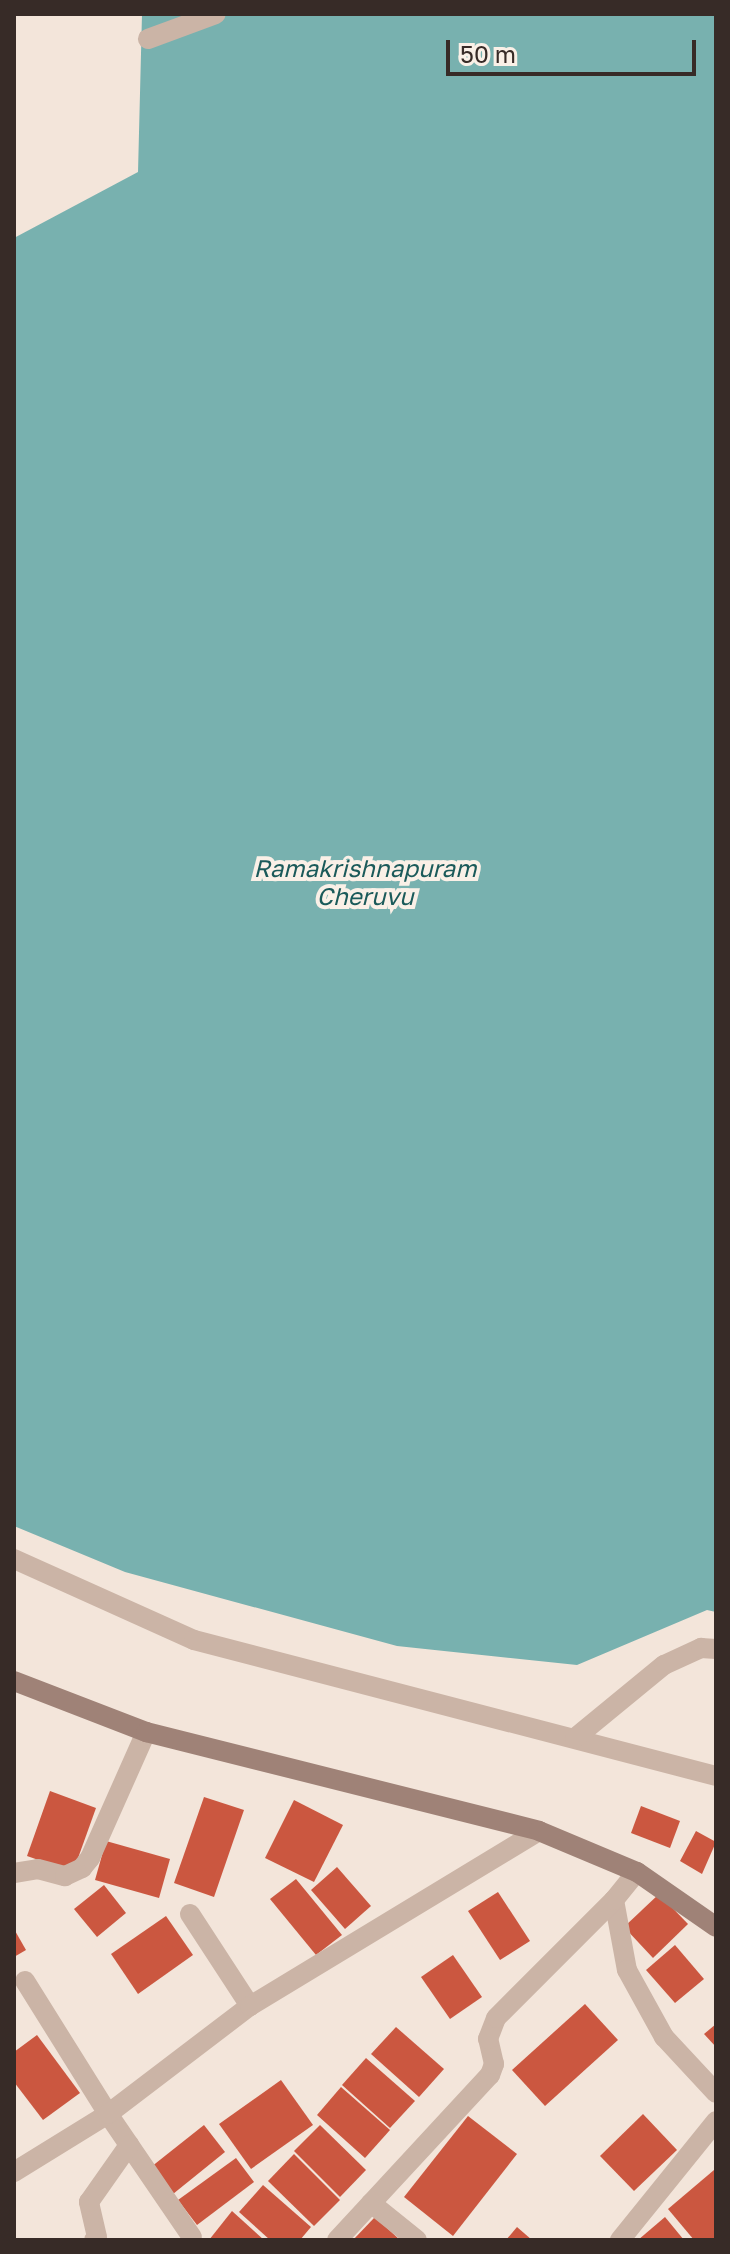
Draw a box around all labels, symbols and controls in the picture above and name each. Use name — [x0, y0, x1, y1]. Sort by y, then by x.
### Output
scale bar — [450, 24, 700, 74]
text: 50 m — [460, 39, 516, 68]
water label: Ramakrishnapuram Cheruvu — [254, 854, 476, 910]

